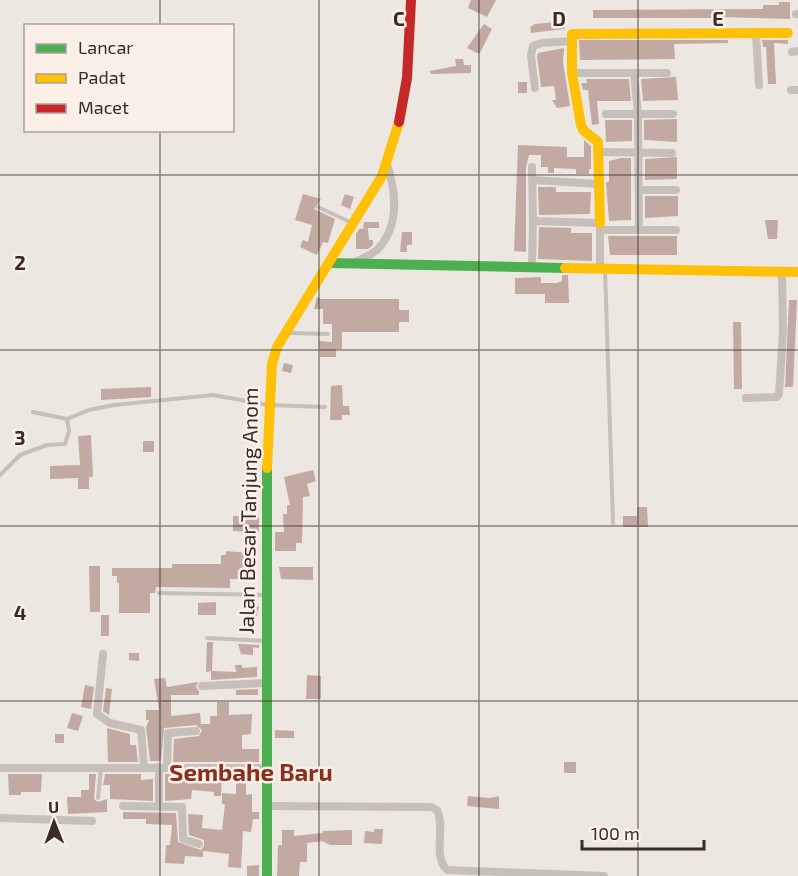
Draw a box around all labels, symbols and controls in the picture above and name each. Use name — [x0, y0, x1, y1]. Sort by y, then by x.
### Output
text: C — [393, 6, 405, 30]
text: D — [552, 6, 566, 30]
text: E — [712, 6, 724, 30]
legend — [24, 24, 234, 132]
text: Lancar — [78, 36, 134, 58]
text: Padat — [78, 66, 126, 88]
text: Macet — [78, 96, 129, 118]
text: 2 — [14, 250, 26, 274]
street label: Jalan Besar Tanjung Anom — [233, 387, 263, 635]
text: 3 — [14, 425, 26, 449]
text: 4 — [14, 600, 27, 624]
district label: Sembahe Baru — [169, 757, 333, 786]
north arrow — [24, 792, 84, 852]
text: U — [48, 797, 59, 816]
scale bar — [582, 813, 704, 851]
text: 100 m — [591, 822, 640, 844]

